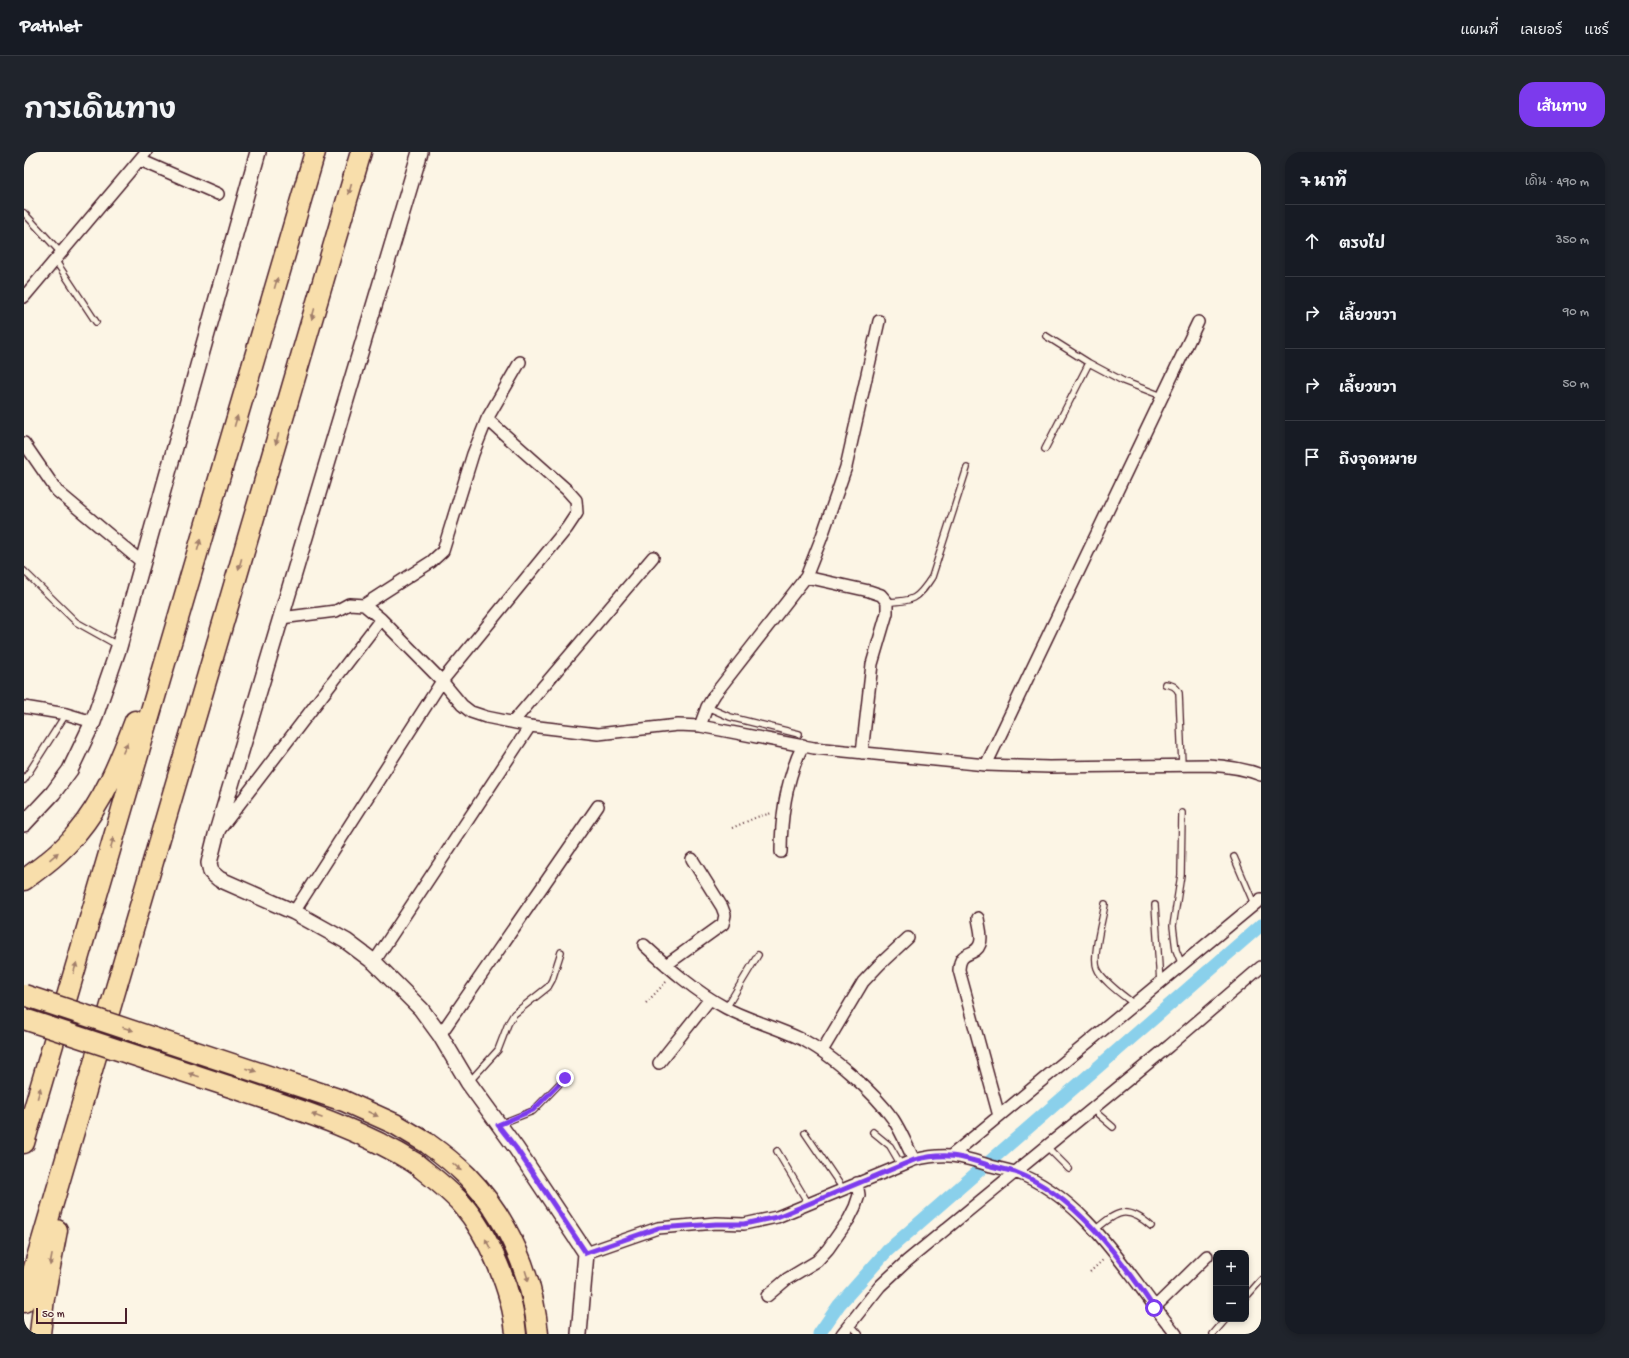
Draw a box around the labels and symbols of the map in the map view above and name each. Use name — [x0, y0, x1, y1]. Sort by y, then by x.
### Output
one-way arrow — [347, 184, 353, 196]
one-way arrow — [273, 276, 279, 288]
one-way arrow — [310, 308, 316, 320]
one-way arrow — [233, 414, 239, 426]
one-way arrow — [274, 433, 280, 445]
one-way arrow — [196, 539, 202, 551]
one-way arrow — [237, 558, 243, 570]
one-way arrow — [121, 742, 128, 754]
one-way arrow — [109, 837, 115, 849]
one-way arrow — [49, 851, 60, 860]
one-way arrow — [72, 962, 78, 974]
one-way arrow — [122, 1026, 134, 1032]
one-way arrow — [245, 1067, 257, 1073]
route end — [556, 1069, 574, 1087]
one-way arrow — [187, 1072, 199, 1078]
one-way arrow — [36, 1086, 42, 1098]
one-way arrow — [368, 1111, 379, 1117]
one-way arrow — [311, 1113, 323, 1119]
one-way arrow — [452, 1163, 463, 1172]
one-way arrow — [485, 1238, 491, 1250]
one-way arrow — [48, 1254, 54, 1266]
one-way arrow — [524, 1270, 530, 1282]
route start — [1145, 1299, 1163, 1317]
scale bar — [36, 1306, 127, 1325]

